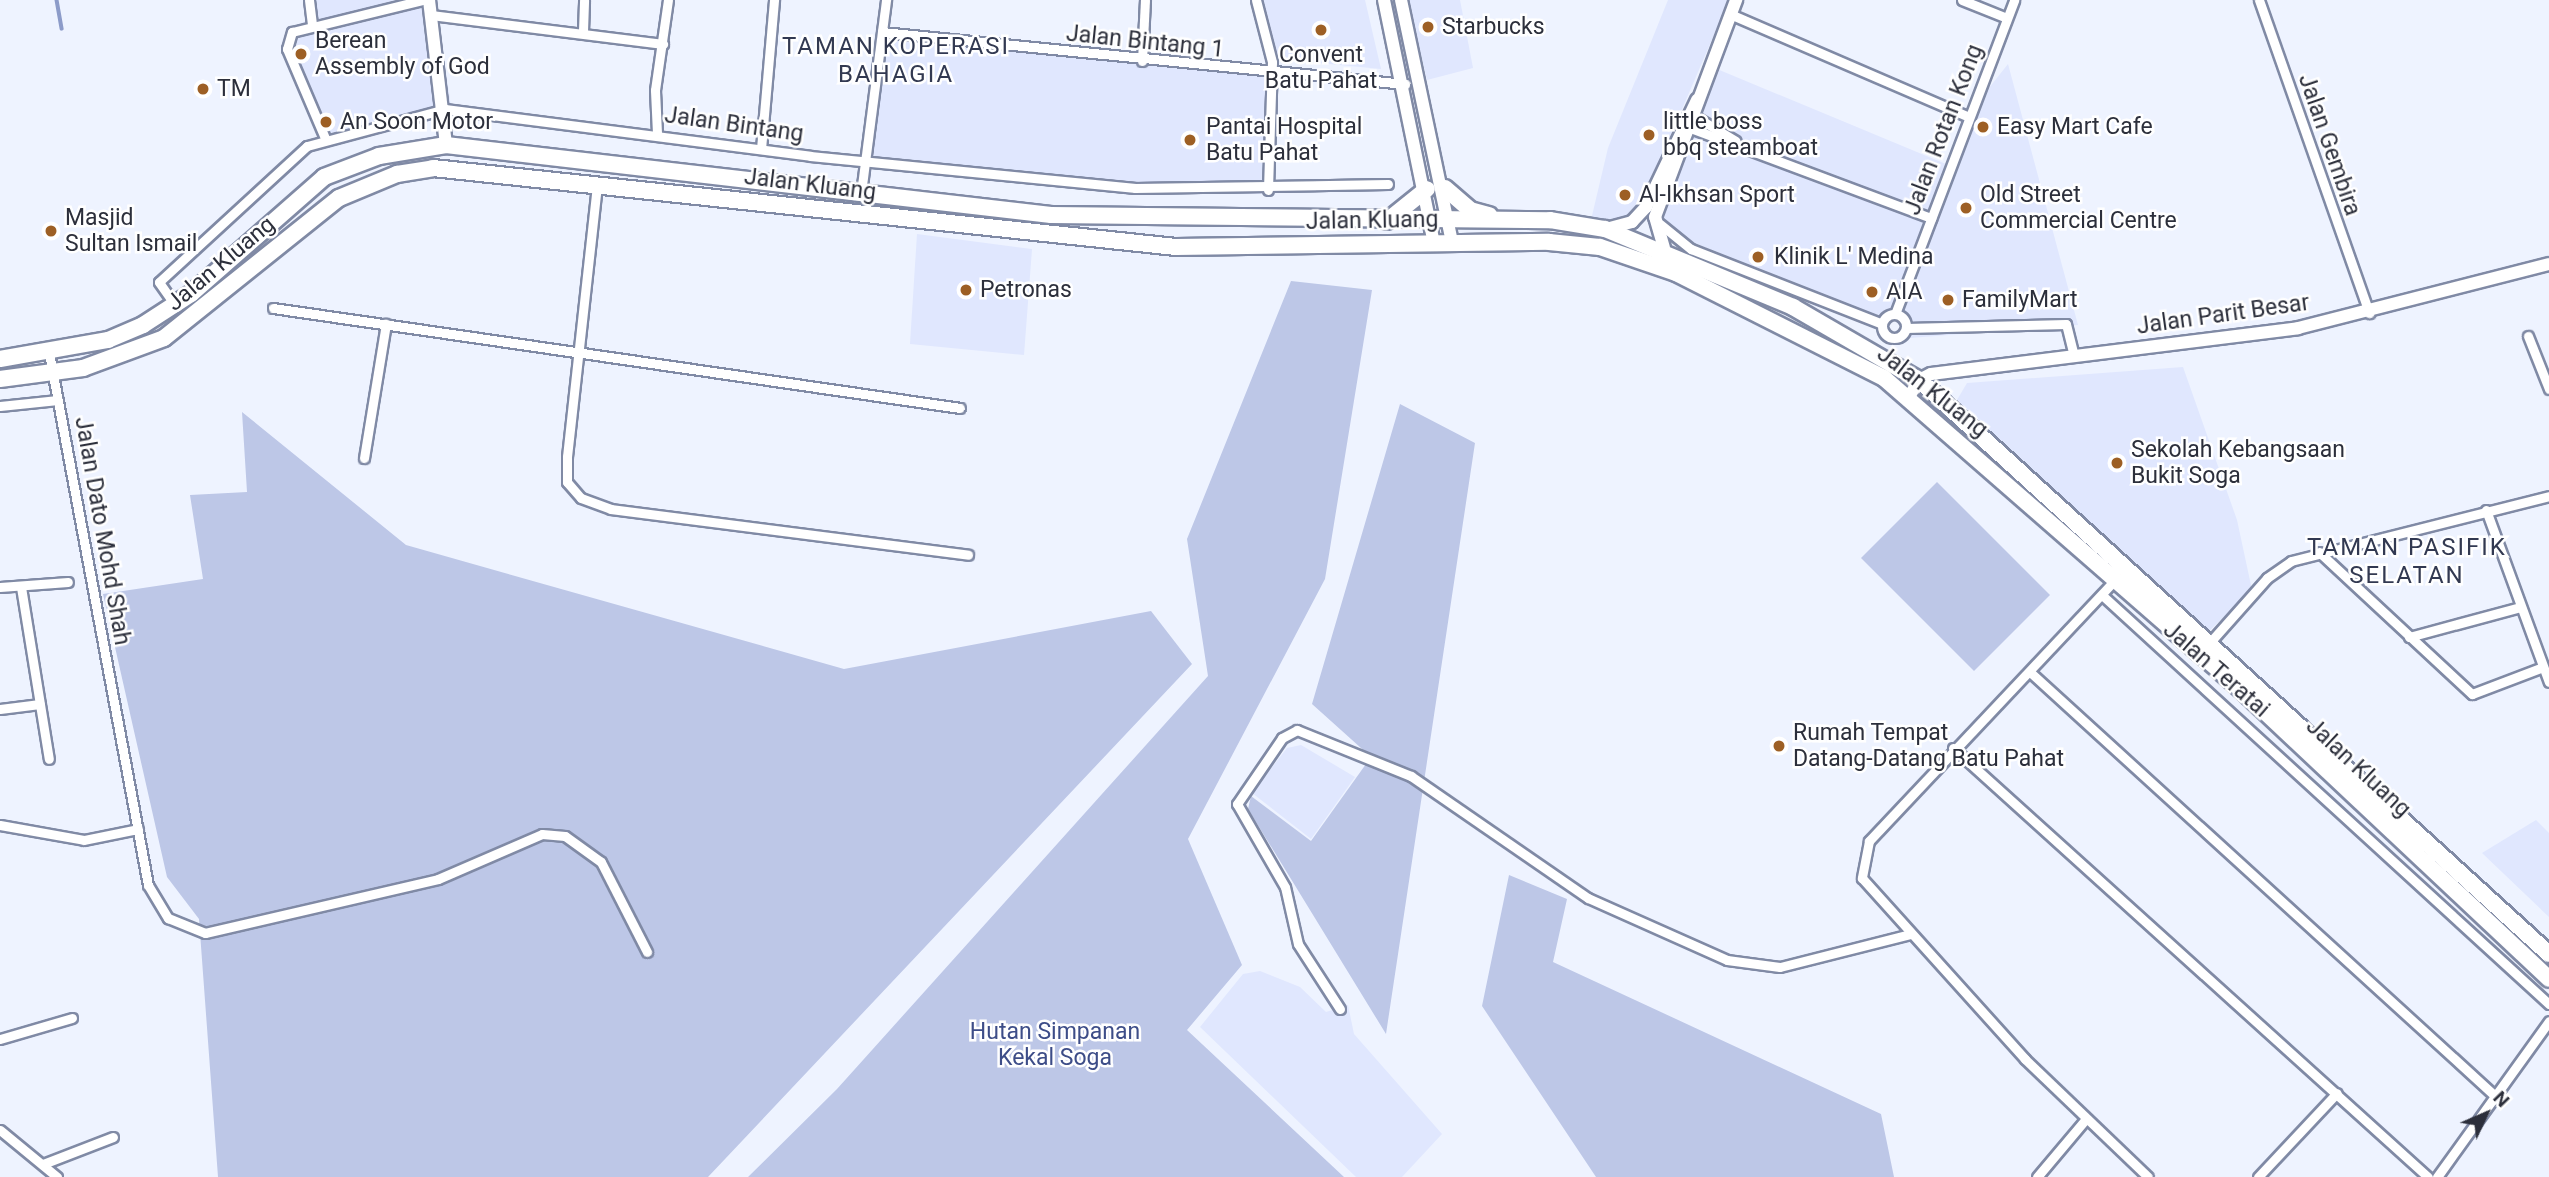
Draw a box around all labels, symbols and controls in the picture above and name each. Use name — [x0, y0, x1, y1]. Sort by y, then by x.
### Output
place label: Starbucks — [1442, 13, 1545, 41]
marker: Starbucks — [1420, 19, 1436, 35]
street label: Jalan Bintang 1 — [1065, 20, 1225, 64]
marker: Convent Batu Pahat — [1313, 22, 1329, 38]
place label: Berean Assembly of God — [315, 27, 490, 81]
district label: TAMAN KOPERASI BAHAGIA — [784, 33, 1008, 89]
place label: Convent Batu Pahat — [1265, 41, 1377, 95]
street label: Jalan Rotan Kong — [1899, 41, 1989, 219]
marker: Berean Assembly of God — [293, 46, 309, 62]
street label: Jalan Gembira — [2292, 70, 2366, 220]
place label: TM — [217, 75, 251, 103]
marker: TM — [195, 81, 211, 97]
street label: Jalan Bintang — [663, 102, 805, 148]
place label: An Soon Motor — [340, 108, 493, 136]
place label: little boss bbq steamboat — [1663, 108, 1818, 162]
place label: Pantai Hospital Batu Pahat — [1206, 113, 1362, 167]
place label: Easy Mart Cafe — [1997, 113, 2153, 141]
marker: An Soon Motor — [318, 114, 334, 130]
marker: Easy Mart Cafe — [1975, 119, 1991, 135]
marker: little boss bbq steamboat — [1641, 127, 1657, 143]
marker: Pantai Hospital Batu Pahat — [1180, 130, 1200, 150]
street label: Jalan Kluang — [743, 163, 877, 207]
place label: Al-Ikhsan Sport — [1639, 181, 1795, 209]
place label: Old Street Commercial Centre — [1980, 181, 2177, 235]
marker: Al-Ikhsan Sport — [1617, 187, 1633, 203]
marker: Old Street Commercial Centre — [1958, 200, 1974, 216]
place label: Masjid Sultan Ismail — [65, 204, 197, 258]
street label: Jalan Kluang — [1305, 206, 1439, 236]
street label: Jalan Kluang — [161, 211, 281, 317]
marker: Masjid Sultan Ismail — [43, 223, 59, 239]
place label: Klinik L' Medina — [1774, 243, 1933, 271]
marker: Klinik L' Medina — [1748, 247, 1768, 267]
place label: Petronas — [980, 276, 1072, 304]
place label: AIA — [1886, 278, 1922, 306]
marker: Petronas — [958, 282, 974, 298]
marker: AIA — [1864, 284, 1880, 300]
place label: FamilyMart — [1962, 286, 2078, 314]
street label: Jalan Parit Besar — [2135, 289, 2311, 341]
marker: FamilyMart — [1940, 292, 1956, 308]
street label: Jalan Kluang — [1871, 340, 1993, 444]
street label: Jalan Dato Mohd Shah — [68, 415, 136, 647]
place label: Sekolah Kebangsaan Bukit Soga — [2131, 436, 2345, 490]
marker: Sekolah Kebangsaan Bukit Soga — [2109, 455, 2125, 471]
district label: TAMAN PASIFIK SELATAN — [2309, 534, 2505, 590]
street label: Jalan Teratai — [2157, 616, 2275, 724]
street label: Jalan Kluang — [2300, 713, 2416, 823]
place label: Rumah Tempat Datang-Datang Batu Pahat — [1793, 719, 2064, 773]
marker: Rumah Tempat Datang-Datang Batu Pahat — [1771, 738, 1787, 754]
park label: Hutan Simpanan Kekal Soga — [970, 1018, 1140, 1072]
north arrow — [2451, 1079, 2521, 1149]
text: N — [2489, 1086, 2514, 1112]

